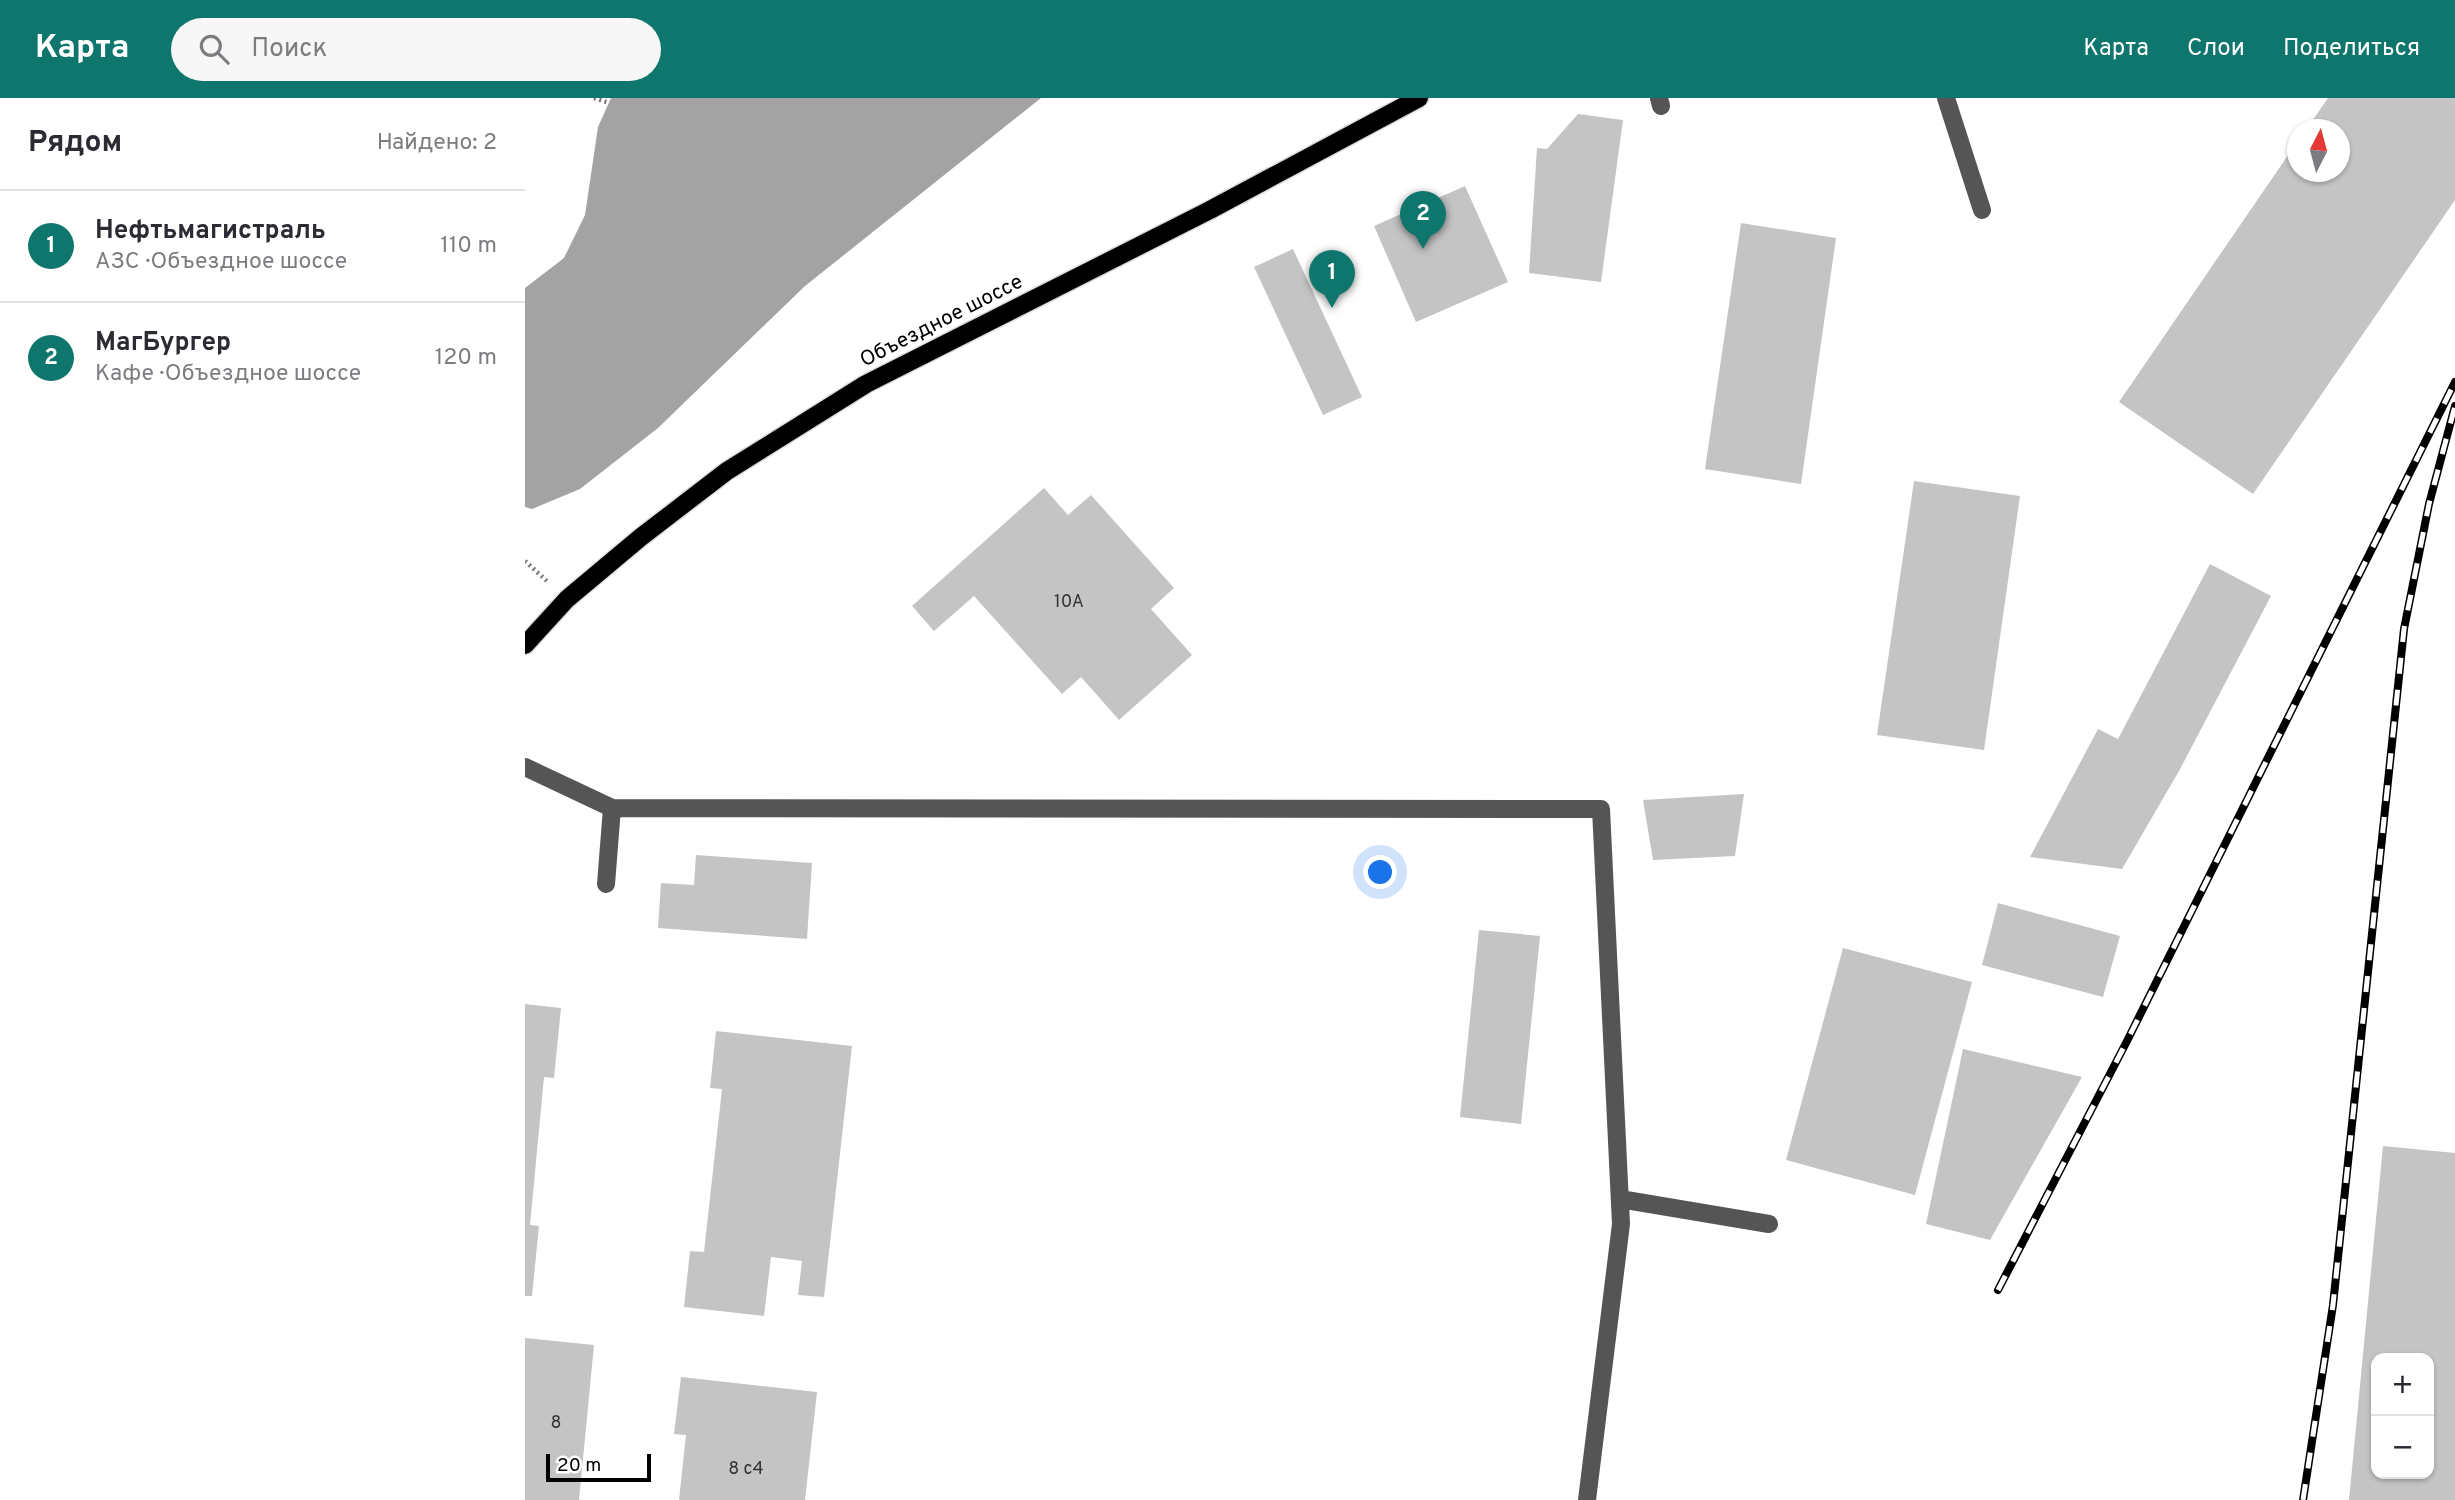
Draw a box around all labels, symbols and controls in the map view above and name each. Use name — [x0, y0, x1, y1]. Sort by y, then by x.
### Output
search box — [171, 18, 661, 81]
text: Карта — [35, 28, 129, 70]
icon: search — [195, 30, 233, 68]
text: Поиск — [251, 33, 327, 66]
text: Карта — [2083, 34, 2149, 64]
text: Слои — [2187, 34, 2245, 64]
text: Поделиться — [2283, 34, 2420, 64]
north arrow — [2287, 119, 2350, 182]
text: Рядом — [28, 125, 122, 162]
text: Найдено: 2 — [377, 129, 497, 158]
pin: 2 — [1400, 191, 1446, 249]
text: Нефтьмагистраль — [95, 215, 326, 248]
text: 1 — [46, 232, 56, 261]
text: 110 m — [440, 232, 497, 261]
text: АЗС · Объездное шоссе — [95, 248, 347, 277]
pin: 1 — [1309, 250, 1355, 308]
street label: Объездное шоссе — [856, 269, 1028, 374]
text: МагБургер — [95, 327, 231, 360]
text: 2 — [44, 344, 58, 373]
text: 120 m — [435, 344, 497, 373]
text: Кафе · Объездное шоссе — [95, 360, 361, 389]
house number: 10А — [1054, 591, 1084, 614]
your location — [1363, 855, 1397, 889]
map controls — [2371, 1353, 2434, 1479]
button: + — [2371, 1353, 2434, 1416]
house number: 8 — [551, 1412, 562, 1435]
button: − — [2371, 1416, 2434, 1479]
scale bar — [546, 1451, 651, 1483]
text: 20 m — [557, 1454, 601, 1478]
house number: 8 с4 — [728, 1458, 764, 1481]

